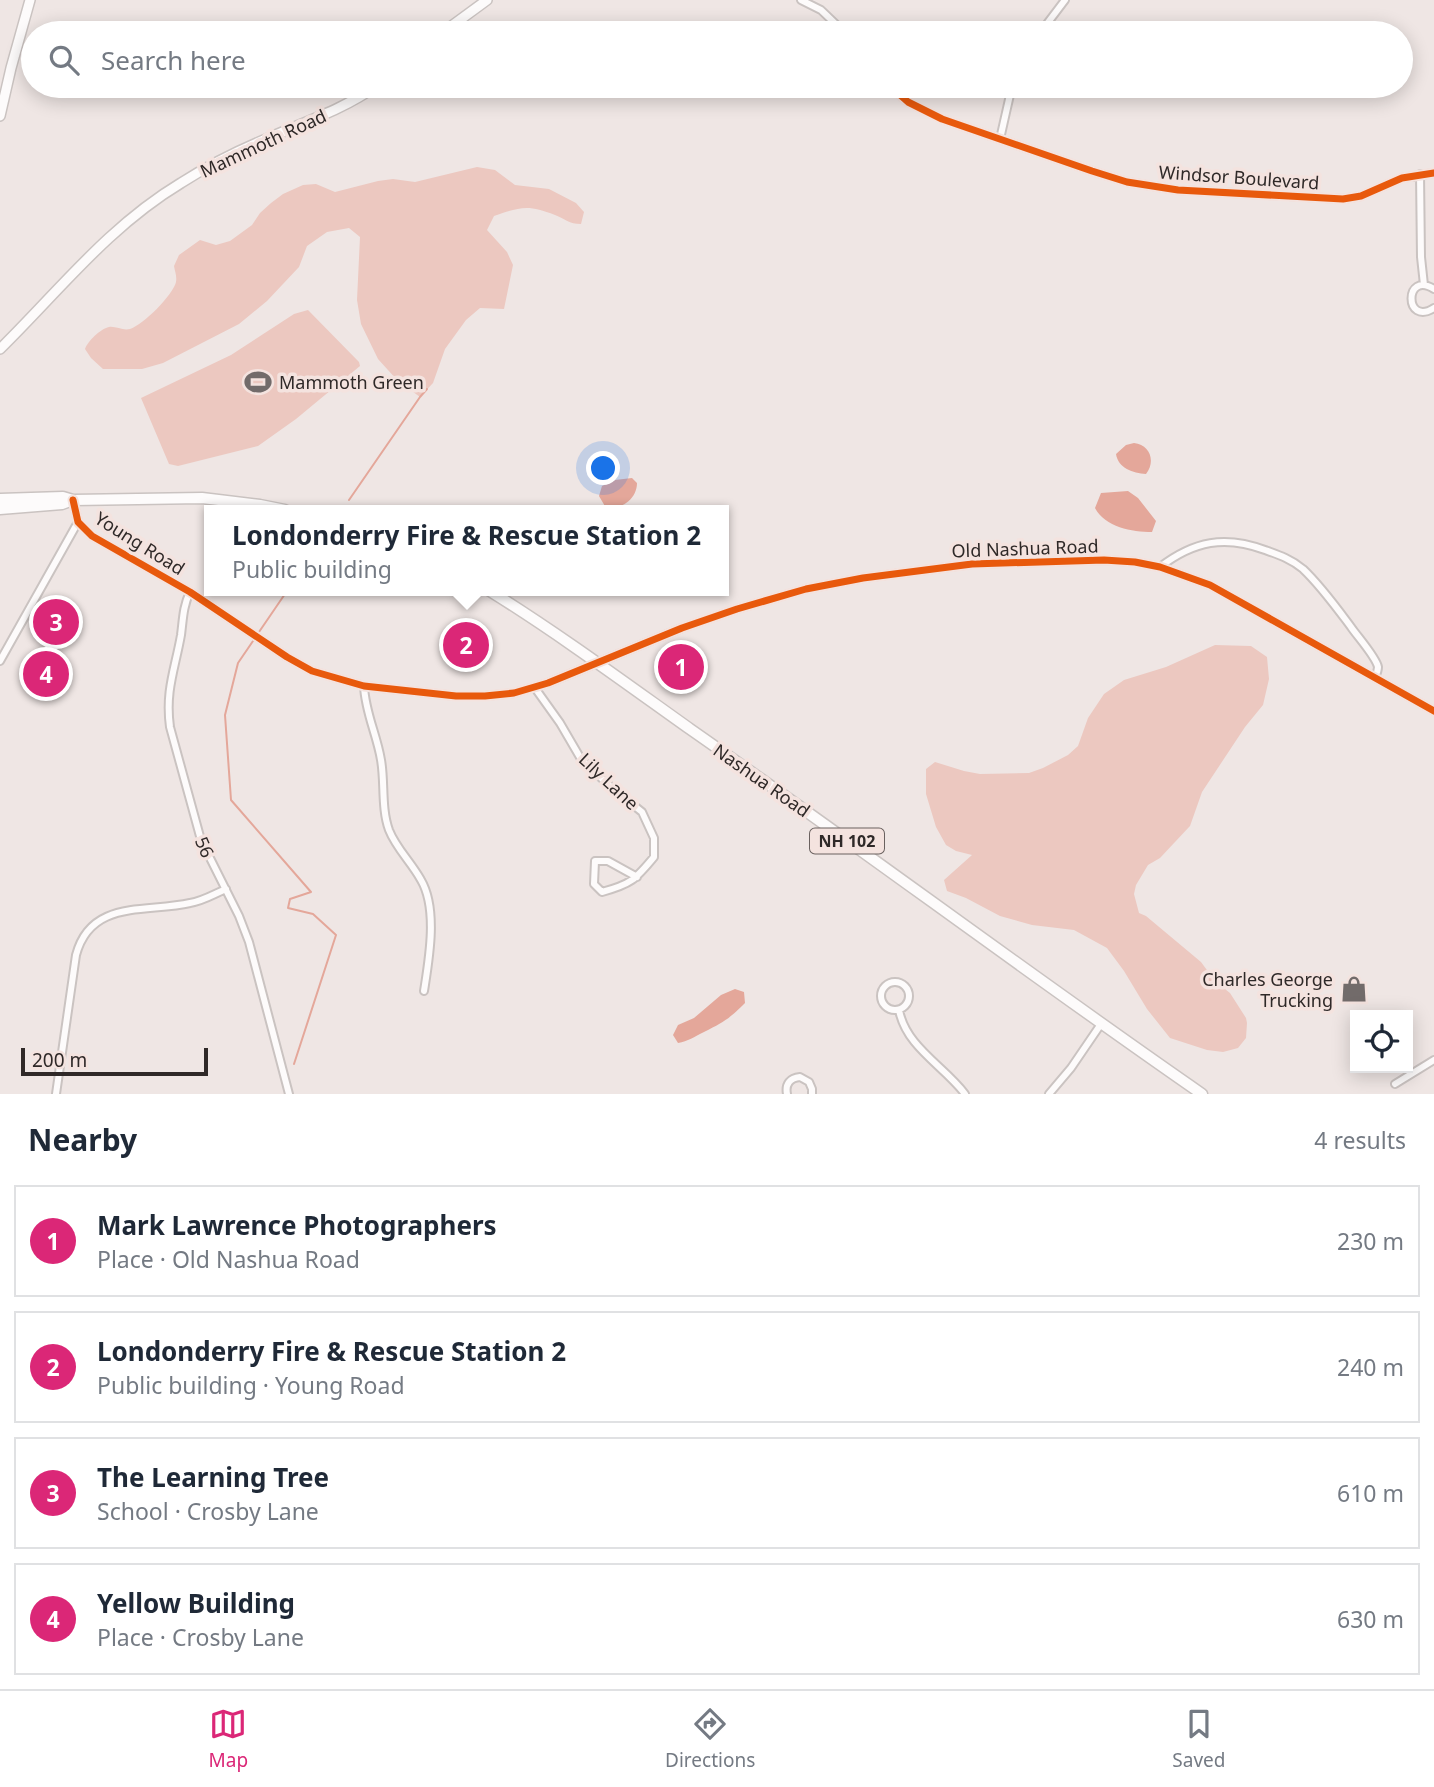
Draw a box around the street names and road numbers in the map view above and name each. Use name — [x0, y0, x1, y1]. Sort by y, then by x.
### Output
street label: Mammoth Road — [196, 103, 330, 183]
street label: Windsor Boulevard — [1158, 159, 1320, 195]
street label: Young Road — [91, 506, 189, 580]
street label: Old Nashua Road — [951, 533, 1099, 563]
street label: Nashua Road — [709, 738, 815, 822]
street label: Lily Lane — [574, 747, 644, 815]
road number: NH 102 — [810, 828, 884, 854]
street label: 56 — [190, 833, 220, 861]

